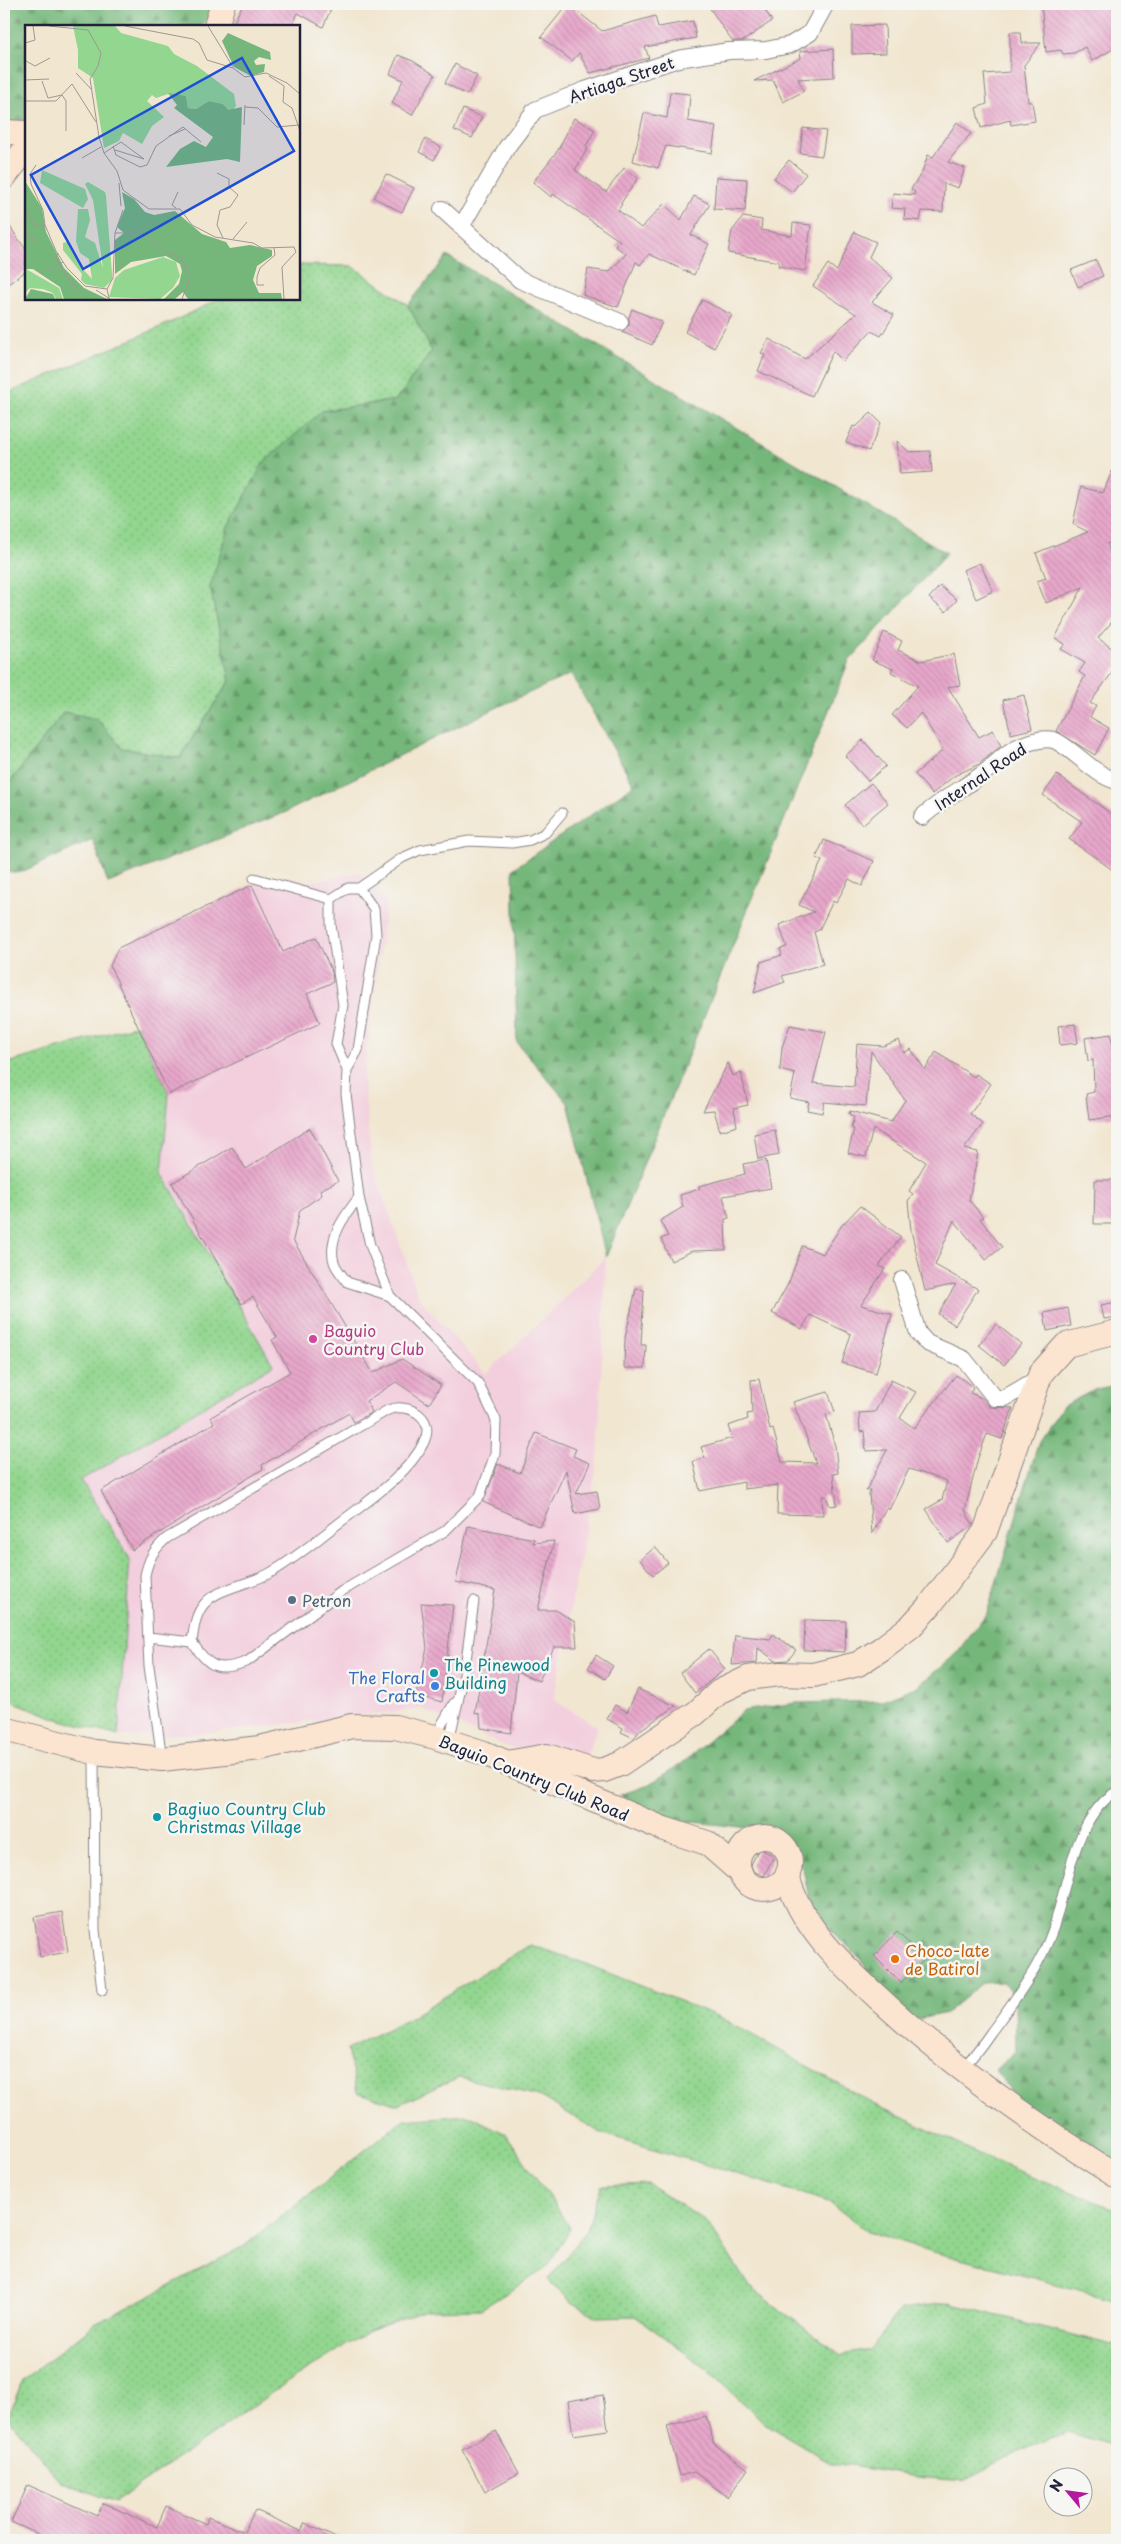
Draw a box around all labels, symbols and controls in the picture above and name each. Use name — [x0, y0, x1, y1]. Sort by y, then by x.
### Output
inset map — [25, 25, 300, 300]
street label: Artiaga Street — [565, 50, 677, 108]
street label: Internal Road — [929, 736, 1031, 816]
place label: Baguio Country Club — [323, 1318, 424, 1360]
marker: Baguio Country Club — [307, 1333, 319, 1345]
place label: Petron — [302, 1588, 351, 1612]
marker: Petron — [286, 1594, 298, 1606]
place label: The Pinewood Building — [444, 1652, 550, 1694]
place label: The Floral Crafts — [348, 1665, 425, 1707]
marker: The Pinewood Building — [428, 1667, 440, 1679]
marker: The Floral Crafts — [429, 1680, 441, 1692]
street label: Baguio Country Club Road — [435, 1728, 633, 1826]
place label: Bagiuo Country Club Christmas Village — [167, 1796, 326, 1838]
marker: Bagiuo Country Club Christmas Village — [151, 1811, 163, 1823]
place label: Choco-late de Batirol — [905, 1938, 989, 1980]
marker: Choco-late de Batirol — [889, 1953, 901, 1965]
north arrow — [1044, 2466, 1094, 2516]
text: N — [1044, 2476, 1068, 2495]

